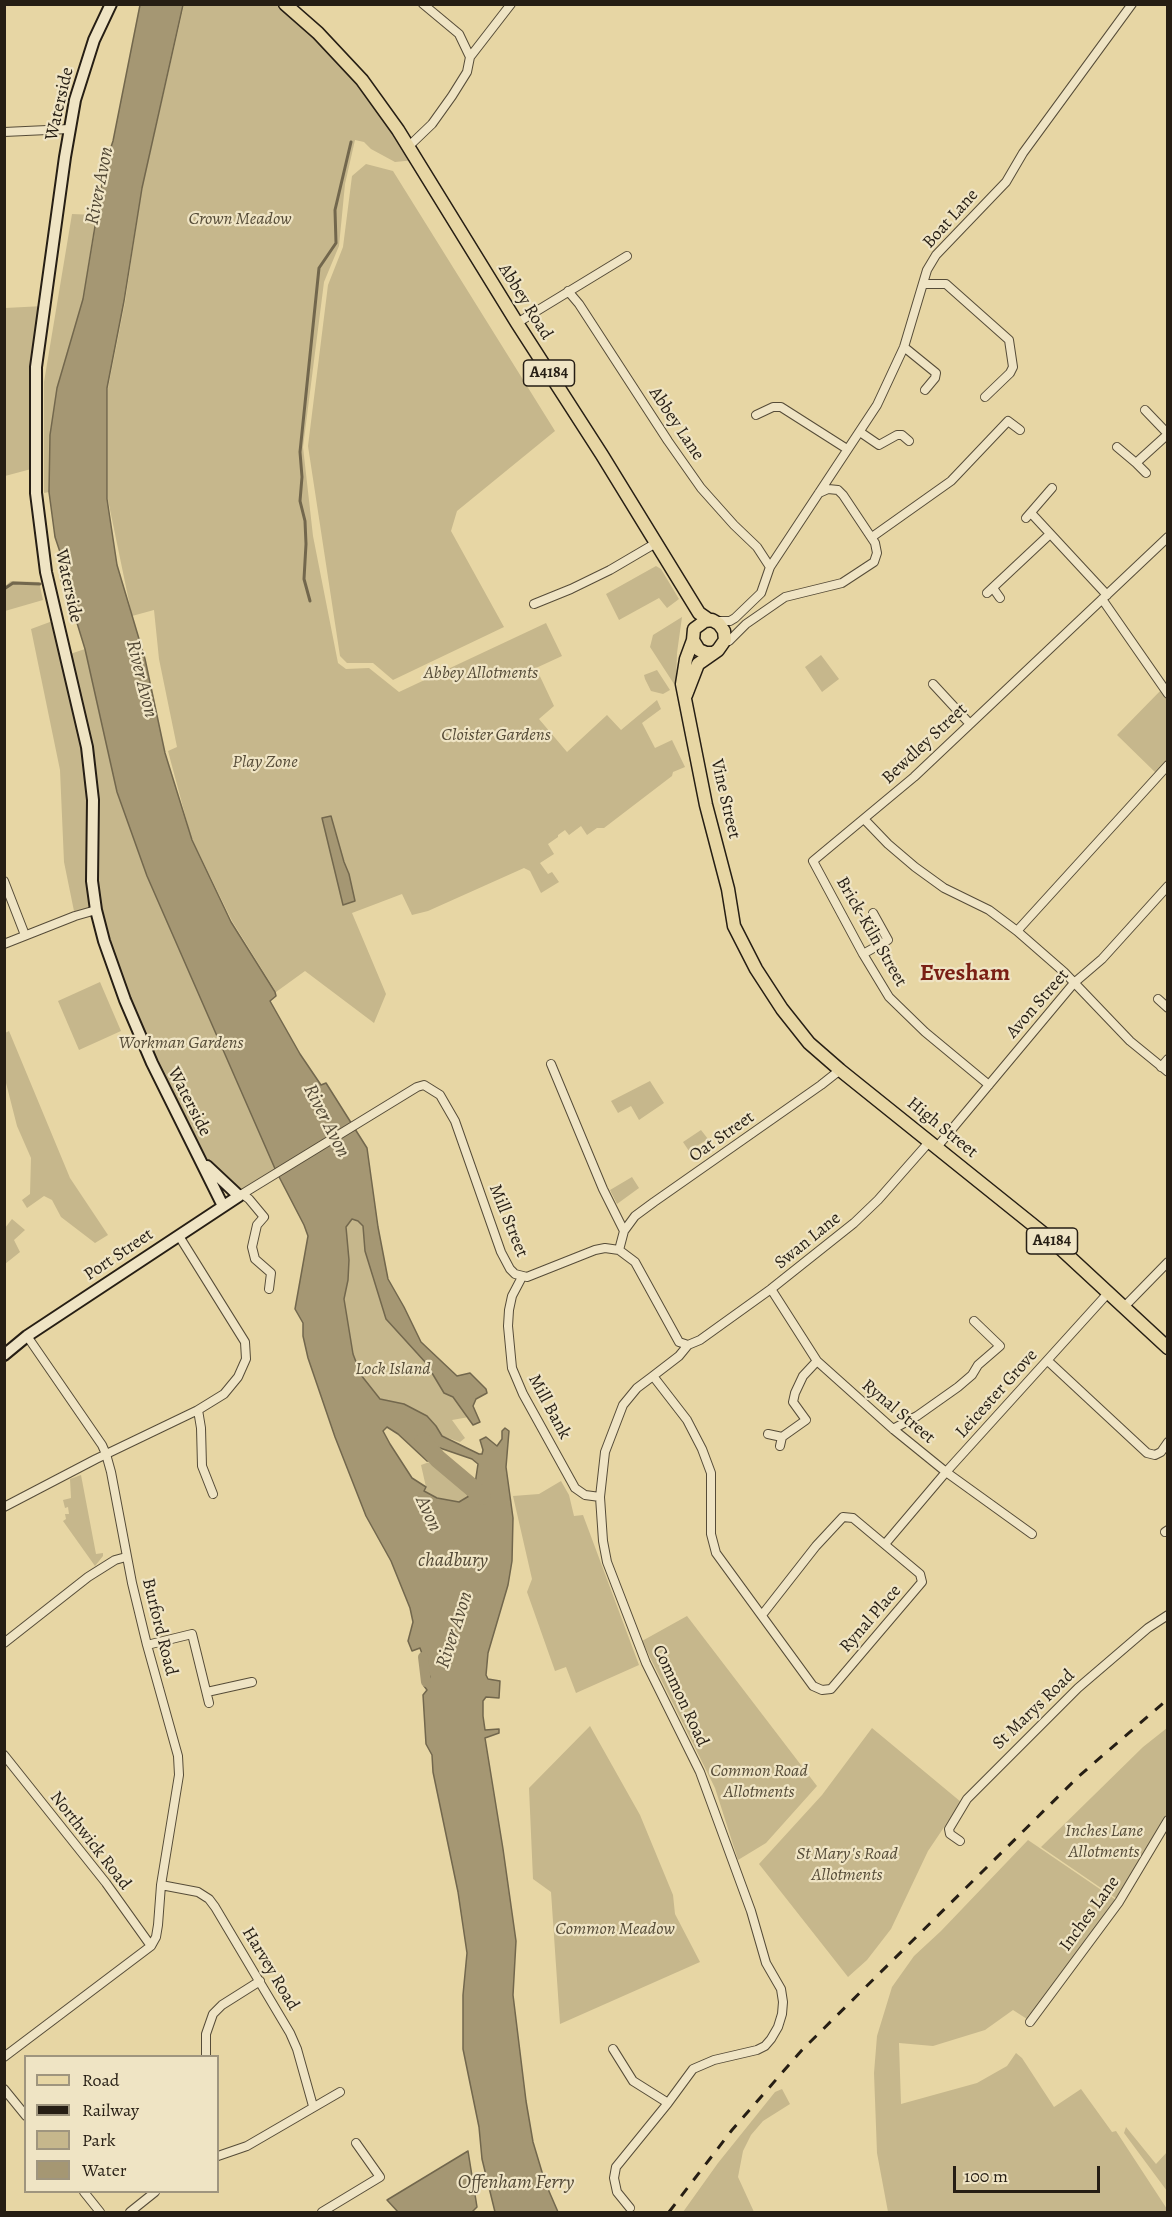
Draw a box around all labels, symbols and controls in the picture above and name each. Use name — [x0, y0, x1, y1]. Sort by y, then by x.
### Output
street label: Waterside — [41, 65, 79, 143]
water label: River Avon — [81, 145, 119, 227]
street label: Boat Lane — [919, 185, 983, 253]
park label: Crown Meadow — [188, 209, 292, 231]
street label: Abbey Road — [493, 260, 557, 344]
road number: A4184 — [524, 360, 574, 386]
street label: Abbey Lane — [644, 383, 708, 465]
street label: Waterside — [50, 547, 86, 625]
water label: River Avon — [120, 638, 162, 720]
park label: Abbey Allotments — [424, 663, 538, 685]
street label: Bewdley Street — [878, 699, 972, 789]
park label: Cloister Gardens — [441, 725, 551, 747]
park label: Play Zone — [232, 752, 298, 774]
street label: Vine Street — [705, 757, 745, 841]
street label: Brick-Kiln Street — [831, 873, 911, 991]
district label: Evesham — [920, 960, 1010, 988]
street label: Avon Street — [1002, 965, 1074, 1043]
park label: Workman Gardens — [118, 1033, 244, 1055]
street label: Waterside — [162, 1064, 216, 1140]
water label: River Avon — [297, 1080, 355, 1162]
street label: High Street — [902, 1093, 982, 1163]
street label: Oat Street — [685, 1107, 759, 1167]
street label: Mill Street — [484, 1181, 532, 1261]
street label: Swan Lane — [771, 1208, 845, 1274]
street label: Port Street — [80, 1224, 158, 1286]
road number: A4184 — [1026, 1228, 1078, 1254]
street label: Leicester Grove — [951, 1345, 1043, 1443]
park label: Lock Island — [355, 1359, 431, 1381]
street label: Mill Bank — [523, 1371, 575, 1443]
street label: Rynal Street — [857, 1375, 939, 1449]
water label: Avon — [409, 1492, 447, 1536]
water label: chadbury — [418, 1549, 488, 1573]
street label: Burford Road — [136, 1576, 182, 1678]
street label: Rynal Place — [836, 1581, 906, 1657]
water label: River Avon — [431, 1589, 479, 1671]
street label: Common Road — [647, 1642, 713, 1750]
street label: St Marys Road — [988, 1665, 1080, 1755]
park label: Common Road Allotments — [710, 1761, 808, 1804]
street label: Northwick Road — [45, 1787, 135, 1895]
park label: Inches Lane Allotments — [1065, 1821, 1143, 1864]
park label: St Mary's Road Allotments — [796, 1844, 898, 1886]
street label: Inches Lane — [1055, 1872, 1125, 1956]
park label: Common Meadow — [555, 1919, 675, 1941]
street label: Harvey Road — [237, 1923, 303, 2015]
legend — [24, 2055, 219, 2193]
text: Road — [82, 2068, 119, 2092]
text: Railway — [82, 2098, 139, 2122]
text: Park — [82, 2128, 116, 2152]
scale bar — [956, 2154, 1103, 2192]
text: Water — [82, 2158, 127, 2182]
text: 100 m — [964, 2164, 1008, 2188]
water label: Offenham Ferry — [458, 2171, 574, 2195]

